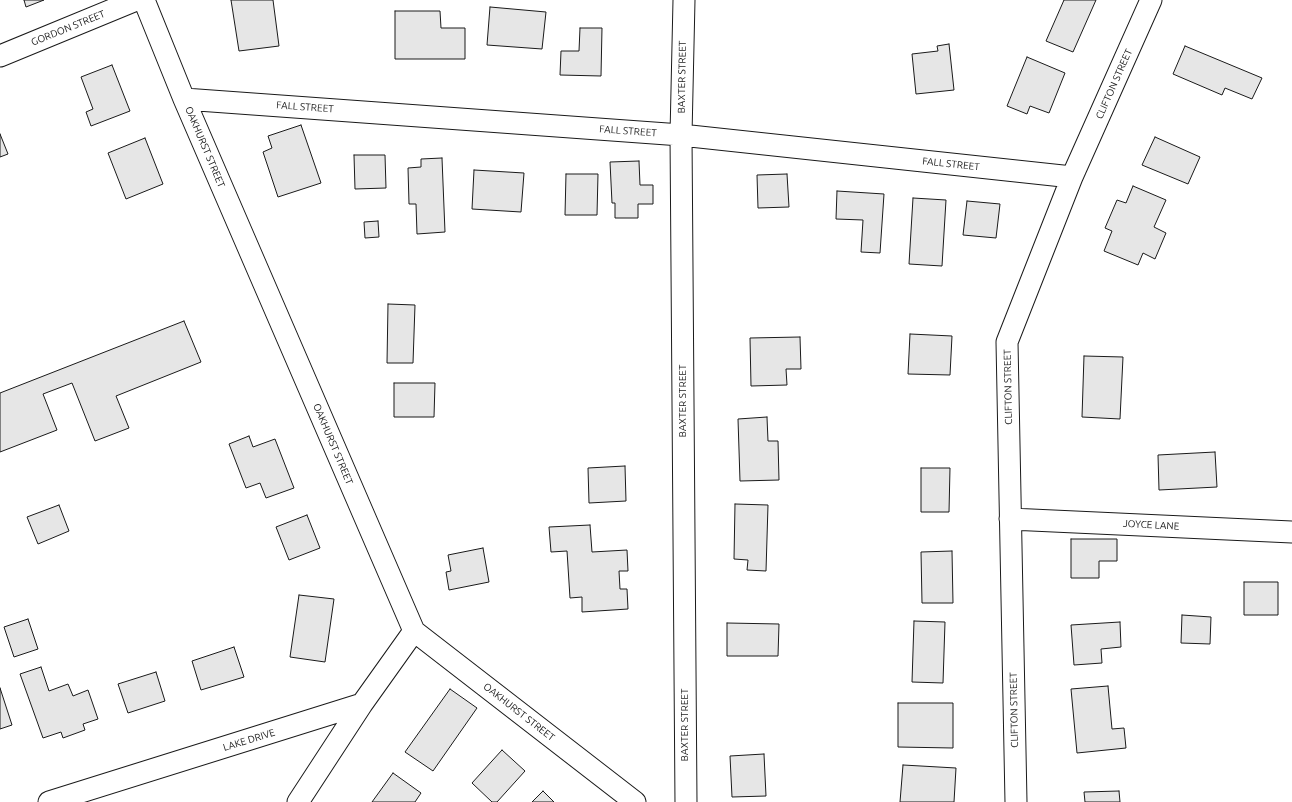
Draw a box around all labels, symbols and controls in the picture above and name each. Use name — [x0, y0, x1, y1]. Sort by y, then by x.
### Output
street label: GORDON STREET — [29, 8, 107, 48]
street label: BAXTER STREET — [675, 40, 689, 114]
street label: CLIFTON STREET — [1093, 47, 1135, 121]
street label: FALL STREET — [276, 99, 334, 115]
street label: OAKHURST STREET — [182, 105, 228, 189]
street label: FALL STREET — [599, 123, 657, 139]
street label: FALL STREET — [922, 155, 980, 173]
street label: CLIFTON STREET — [1001, 349, 1015, 425]
street label: BAXTER STREET — [677, 365, 689, 437]
street label: OAKHURST STREET — [310, 402, 356, 486]
street label: JOYCE LANE — [1122, 518, 1180, 532]
street label: CLIFTON STREET — [1007, 672, 1021, 748]
street label: OAKHURST STREET — [481, 680, 557, 744]
street label: BAXTER STREET — [679, 689, 691, 761]
street label: LAKE DRIVE — [222, 726, 276, 754]

